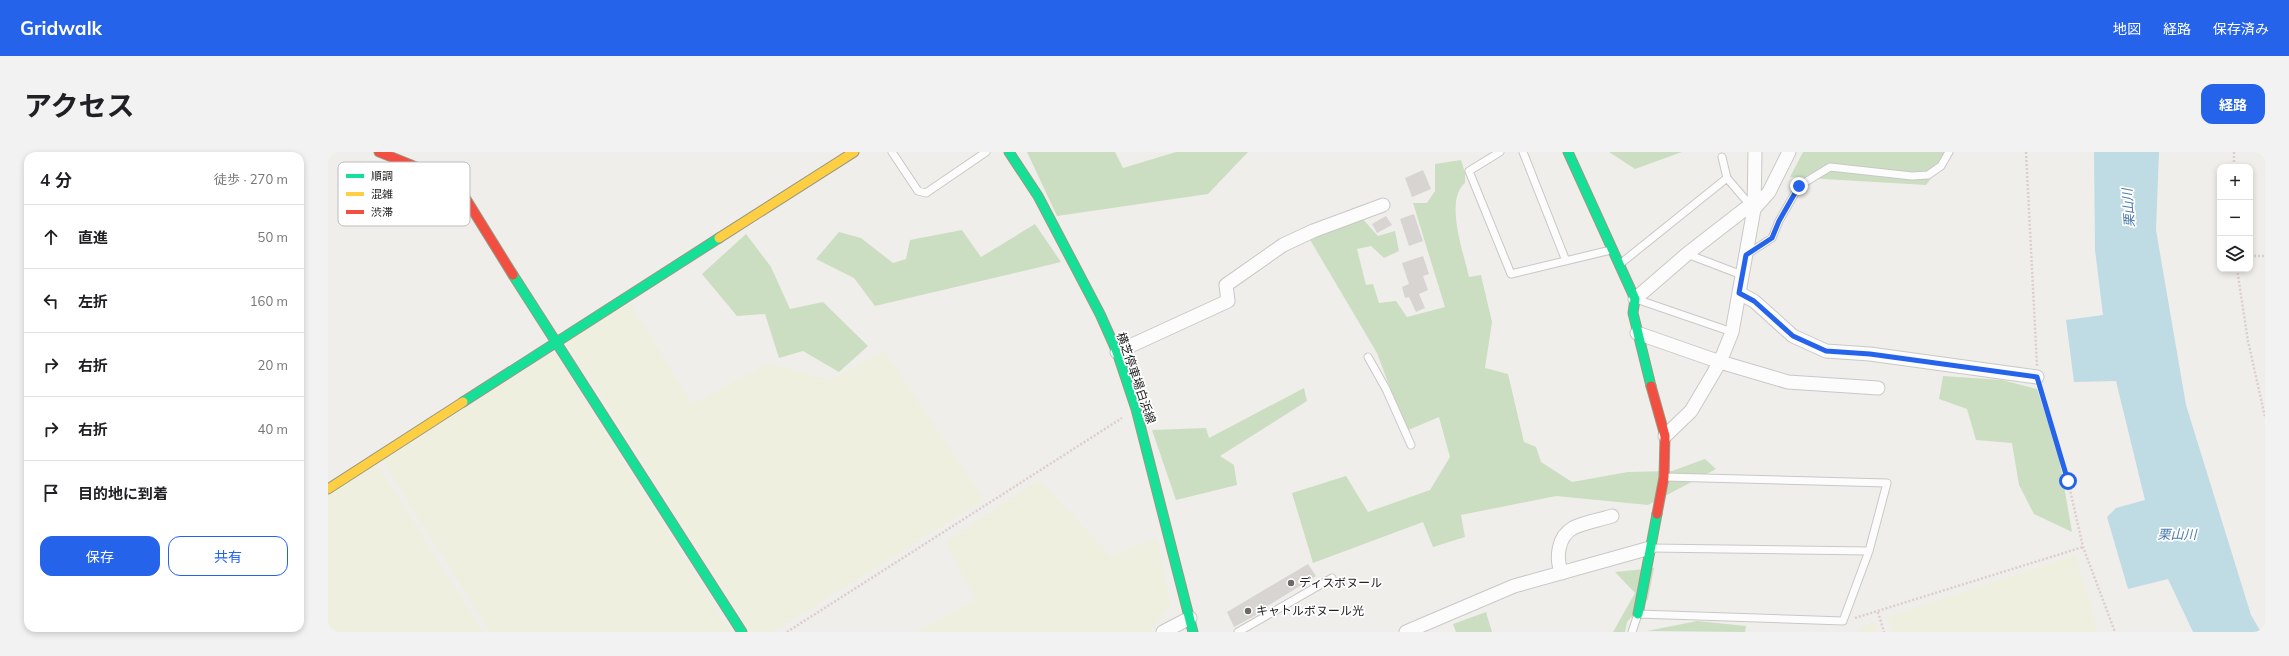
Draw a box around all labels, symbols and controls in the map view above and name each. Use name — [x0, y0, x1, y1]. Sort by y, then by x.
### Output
text: Gridwalk — [20, 16, 102, 40]
text: 地図 — [2113, 20, 2141, 38]
text: 経路 — [2163, 20, 2191, 38]
text: 保存済み — [2213, 20, 2269, 38]
button: 経路 — [2201, 84, 2265, 124]
text: アクセス — [24, 88, 135, 123]
legend — [338, 162, 470, 226]
map controls — [2217, 164, 2253, 272]
button: + — [2217, 164, 2253, 200]
text: 4 分 — [40, 169, 72, 190]
text: 順調 — [371, 169, 393, 183]
text: 徒歩 · 270 m — [214, 171, 288, 187]
route end — [1790, 177, 1808, 195]
water label: 栗山川 — [2119, 186, 2137, 228]
text: 混雑 — [371, 187, 393, 201]
button: − — [2217, 200, 2253, 236]
text: 渋滞 — [371, 205, 393, 219]
icon: ahead — [40, 226, 62, 248]
text: 直進 — [78, 228, 108, 247]
text: 50 m — [258, 229, 288, 245]
button: layers — [2217, 236, 2253, 272]
icon: left — [40, 290, 62, 312]
text: 左折 — [78, 292, 108, 311]
text: 160 m — [250, 293, 288, 309]
street label: 横芝停車場白浜線 — [1114, 330, 1159, 426]
icon: right — [40, 354, 62, 376]
text: 右折 — [78, 356, 108, 375]
text: 20 m — [258, 357, 288, 373]
icon: right — [40, 418, 62, 440]
text: 右折 — [78, 420, 108, 439]
text: 40 m — [258, 421, 288, 437]
route start — [2059, 472, 2077, 490]
icon: arrive — [40, 482, 62, 504]
text: 目的地に到着 — [78, 484, 168, 503]
water label: 栗山川 — [2157, 526, 2198, 542]
button: 保存 — [40, 536, 160, 576]
button: 共有 — [168, 536, 288, 576]
place label: ディスボヌール — [1299, 575, 1382, 590]
marker: ディスボヌール — [1286, 578, 1296, 588]
place label: キャトルボヌール光 — [1256, 603, 1364, 618]
marker: キャトルボヌール光 — [1243, 606, 1253, 616]

